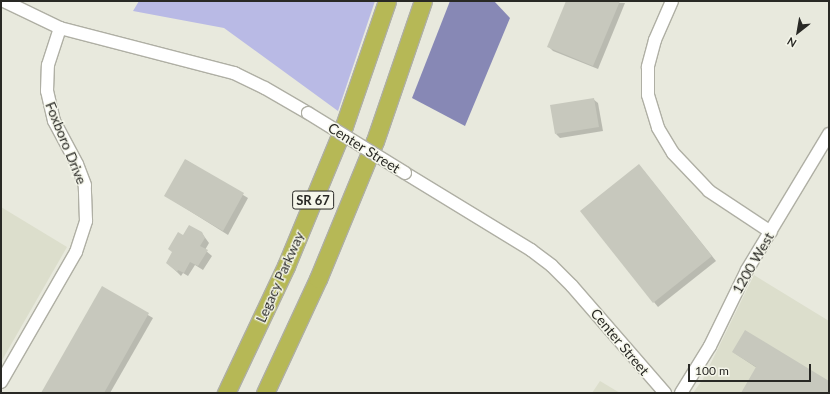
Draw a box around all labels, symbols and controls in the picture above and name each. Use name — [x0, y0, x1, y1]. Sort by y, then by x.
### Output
north arrow — [778, 12, 818, 52]
text: N — [785, 35, 799, 50]
street label: Foxboro Drive — [42, 99, 90, 187]
street label: Center Street — [325, 119, 403, 177]
road number: SR 67 — [292, 189, 334, 211]
street label: Legacy Parkway — [252, 229, 308, 325]
street label: 1200 West — [729, 229, 777, 297]
street label: Center Street — [587, 305, 653, 379]
scale bar — [690, 356, 813, 382]
text: 100 m — [695, 363, 729, 378]

